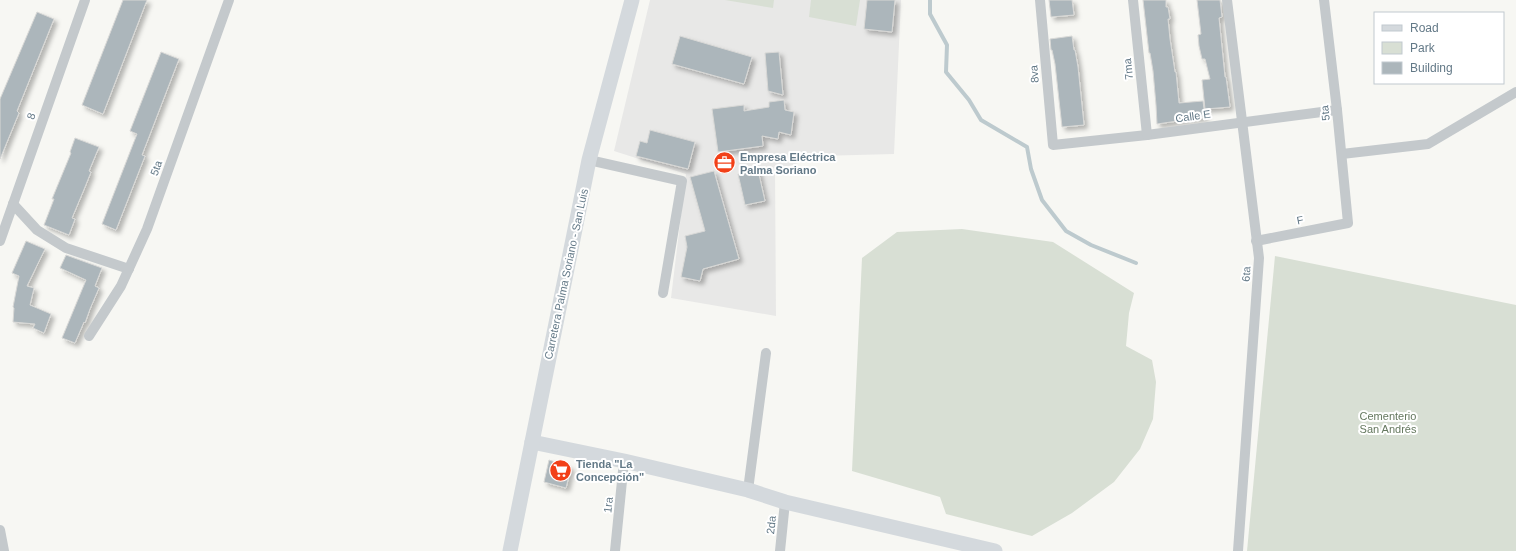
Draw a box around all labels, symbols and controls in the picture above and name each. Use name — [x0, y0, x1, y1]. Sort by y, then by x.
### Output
legend — [1374, 12, 1504, 84]
text: Road — [1410, 21, 1439, 35]
text: Park — [1410, 41, 1436, 55]
street label: 7ma — [1121, 57, 1135, 80]
text: Building — [1410, 61, 1453, 75]
street label: 8va — [1027, 64, 1041, 83]
street label: 5ta — [1318, 104, 1332, 121]
street label: Calle E — [1175, 108, 1211, 124]
street label: 8 — [24, 111, 38, 121]
office icon: Empresa Eléctrica Palma Soriano — [712, 150, 738, 176]
place label: Empresa Eléctrica Palma Soriano — [740, 151, 836, 176]
street label: 5ta — [148, 158, 165, 177]
street label: Carretera Palma Soriano - San Luis — [542, 187, 590, 360]
street label: F — [1296, 213, 1305, 227]
street label: 6ta — [1239, 265, 1253, 282]
park label: Cementerio San Andrés — [1360, 410, 1417, 435]
supermarket icon: Tienda "La Concepción" — [547, 457, 573, 483]
place label: Tienda "La Concepción" — [576, 458, 644, 483]
street label: 1ra — [601, 496, 615, 514]
street label: 2da — [764, 514, 778, 535]

